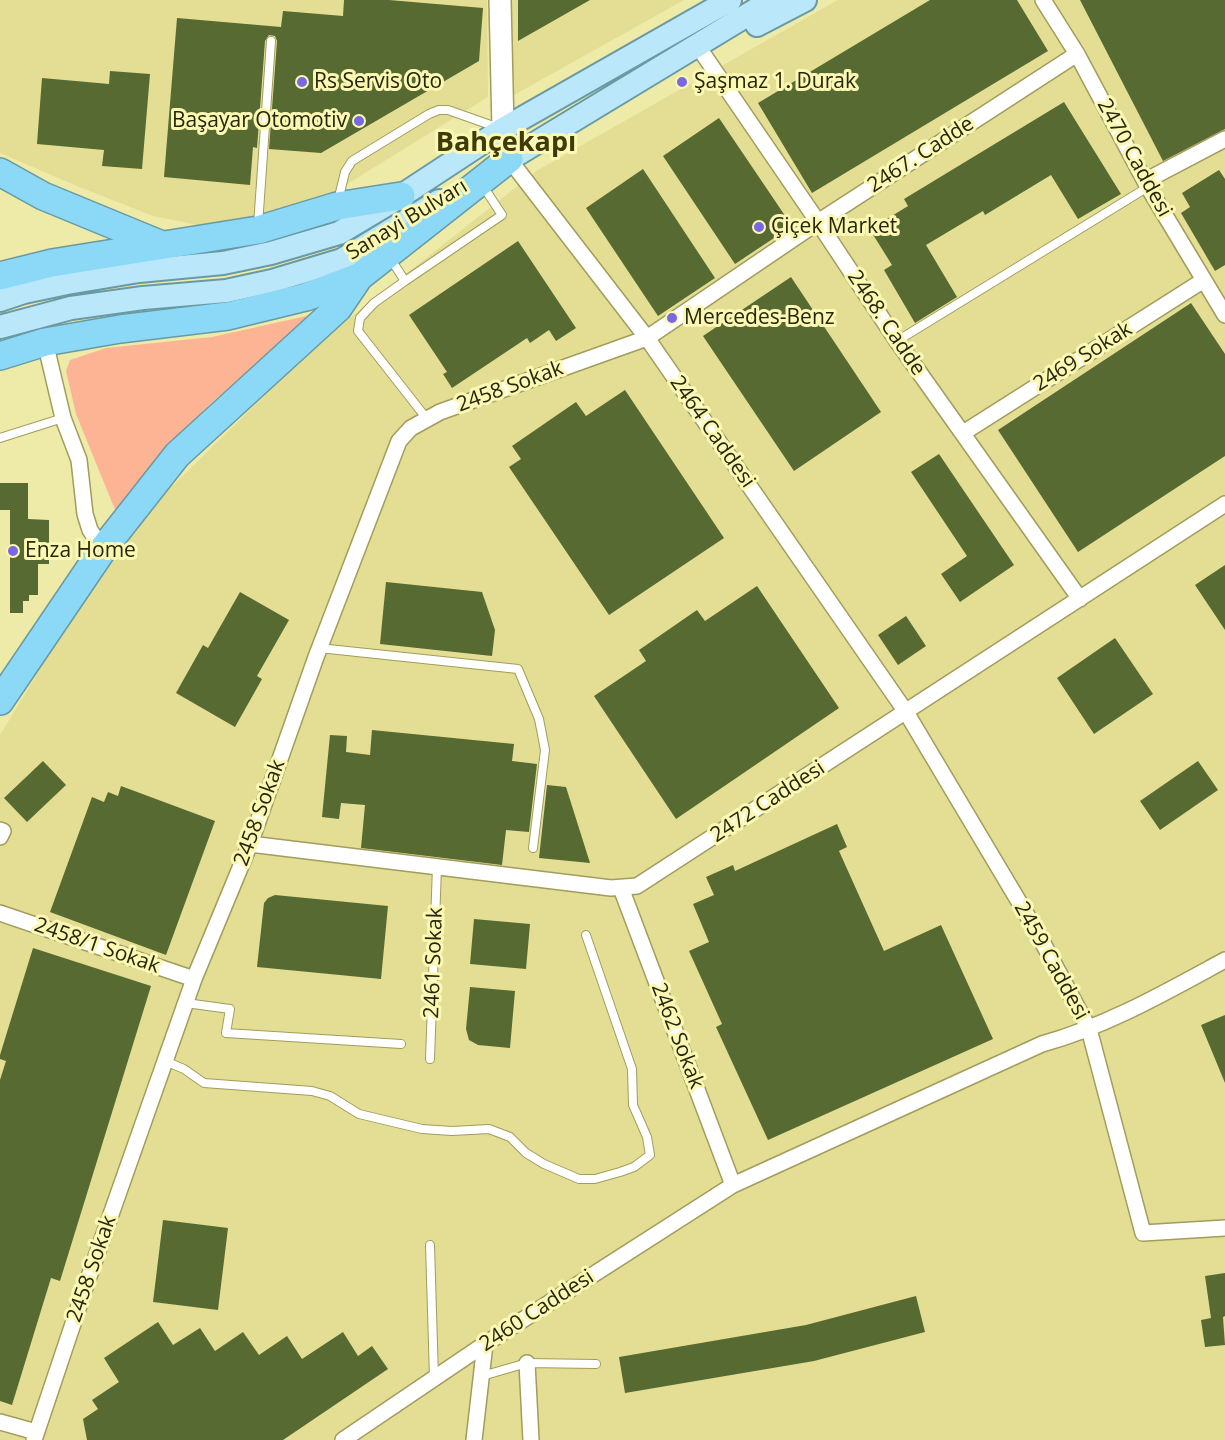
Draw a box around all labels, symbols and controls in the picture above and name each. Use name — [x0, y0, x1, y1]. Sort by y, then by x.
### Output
place label: Rs Servis Oto — [314, 69, 442, 95]
place label: Şaşmaz 1. Durak — [694, 69, 856, 95]
marker: Rs Servis Oto — [295, 75, 309, 89]
marker: Şaşmaz 1. Durak — [675, 75, 689, 89]
street label: 2470 Caddesi — [1091, 95, 1177, 221]
place label: Başayar Otomotiv — [172, 108, 347, 134]
street label: 2467. Cadde — [863, 111, 979, 199]
marker: Başayar Otomotiv — [352, 114, 366, 128]
district label: Bahçekapı — [436, 127, 576, 159]
street label: Sanayi Bulvarı — [342, 174, 472, 266]
place label: Çiçek Market — [771, 214, 897, 240]
marker: Çiçek Market — [752, 220, 766, 234]
street label: 2468. Cadde — [842, 266, 930, 380]
place label: Mercedes-Benz — [684, 305, 835, 331]
marker: Mercedes-Benz — [665, 311, 679, 325]
street label: 2469 Sokak — [1029, 317, 1137, 397]
street label: 2458 Sokak — [453, 356, 567, 418]
street label: 2464 Caddesi — [664, 371, 760, 493]
place label: Enza Home — [25, 538, 136, 564]
marker: Enza Home — [6, 544, 20, 558]
street label: 2458 Sokak — [229, 756, 291, 870]
street label: 2472 Caddesi — [706, 756, 830, 848]
street label: 2459 Caddesi — [1008, 898, 1094, 1024]
street label: 2461 Sokak — [419, 907, 449, 1019]
street label: 2458/1 Sokak — [31, 913, 163, 979]
street label: 2462 Sokak — [645, 979, 709, 1093]
street label: 2458 Sokak — [62, 1212, 122, 1326]
street label: 2460 Caddesi — [475, 1265, 599, 1357]

